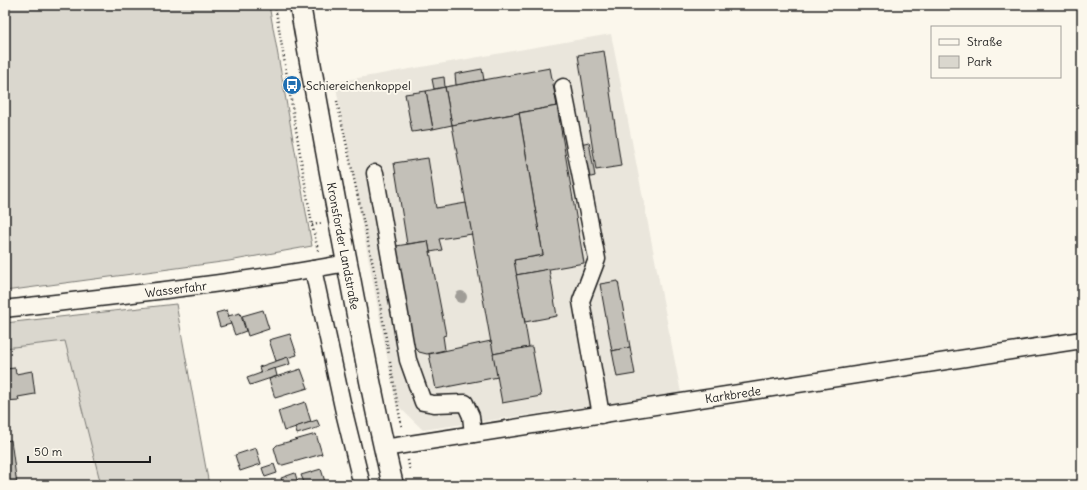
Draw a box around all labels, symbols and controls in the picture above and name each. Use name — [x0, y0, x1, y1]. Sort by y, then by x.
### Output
legend — [931, 26, 1061, 78]
text: Straße — [967, 34, 1002, 49]
text: Park — [967, 54, 992, 69]
bus stop icon: Schiereichenkoppel — [281, 74, 303, 96]
place label: Schiereichenkoppel — [306, 78, 411, 93]
street label: Kronsforder Landstraße — [324, 181, 363, 311]
street label: Wasserfahr — [144, 277, 208, 300]
street label: Karkbrede — [704, 382, 762, 406]
scale bar — [28, 438, 150, 464]
text: 50 m — [34, 444, 63, 459]

